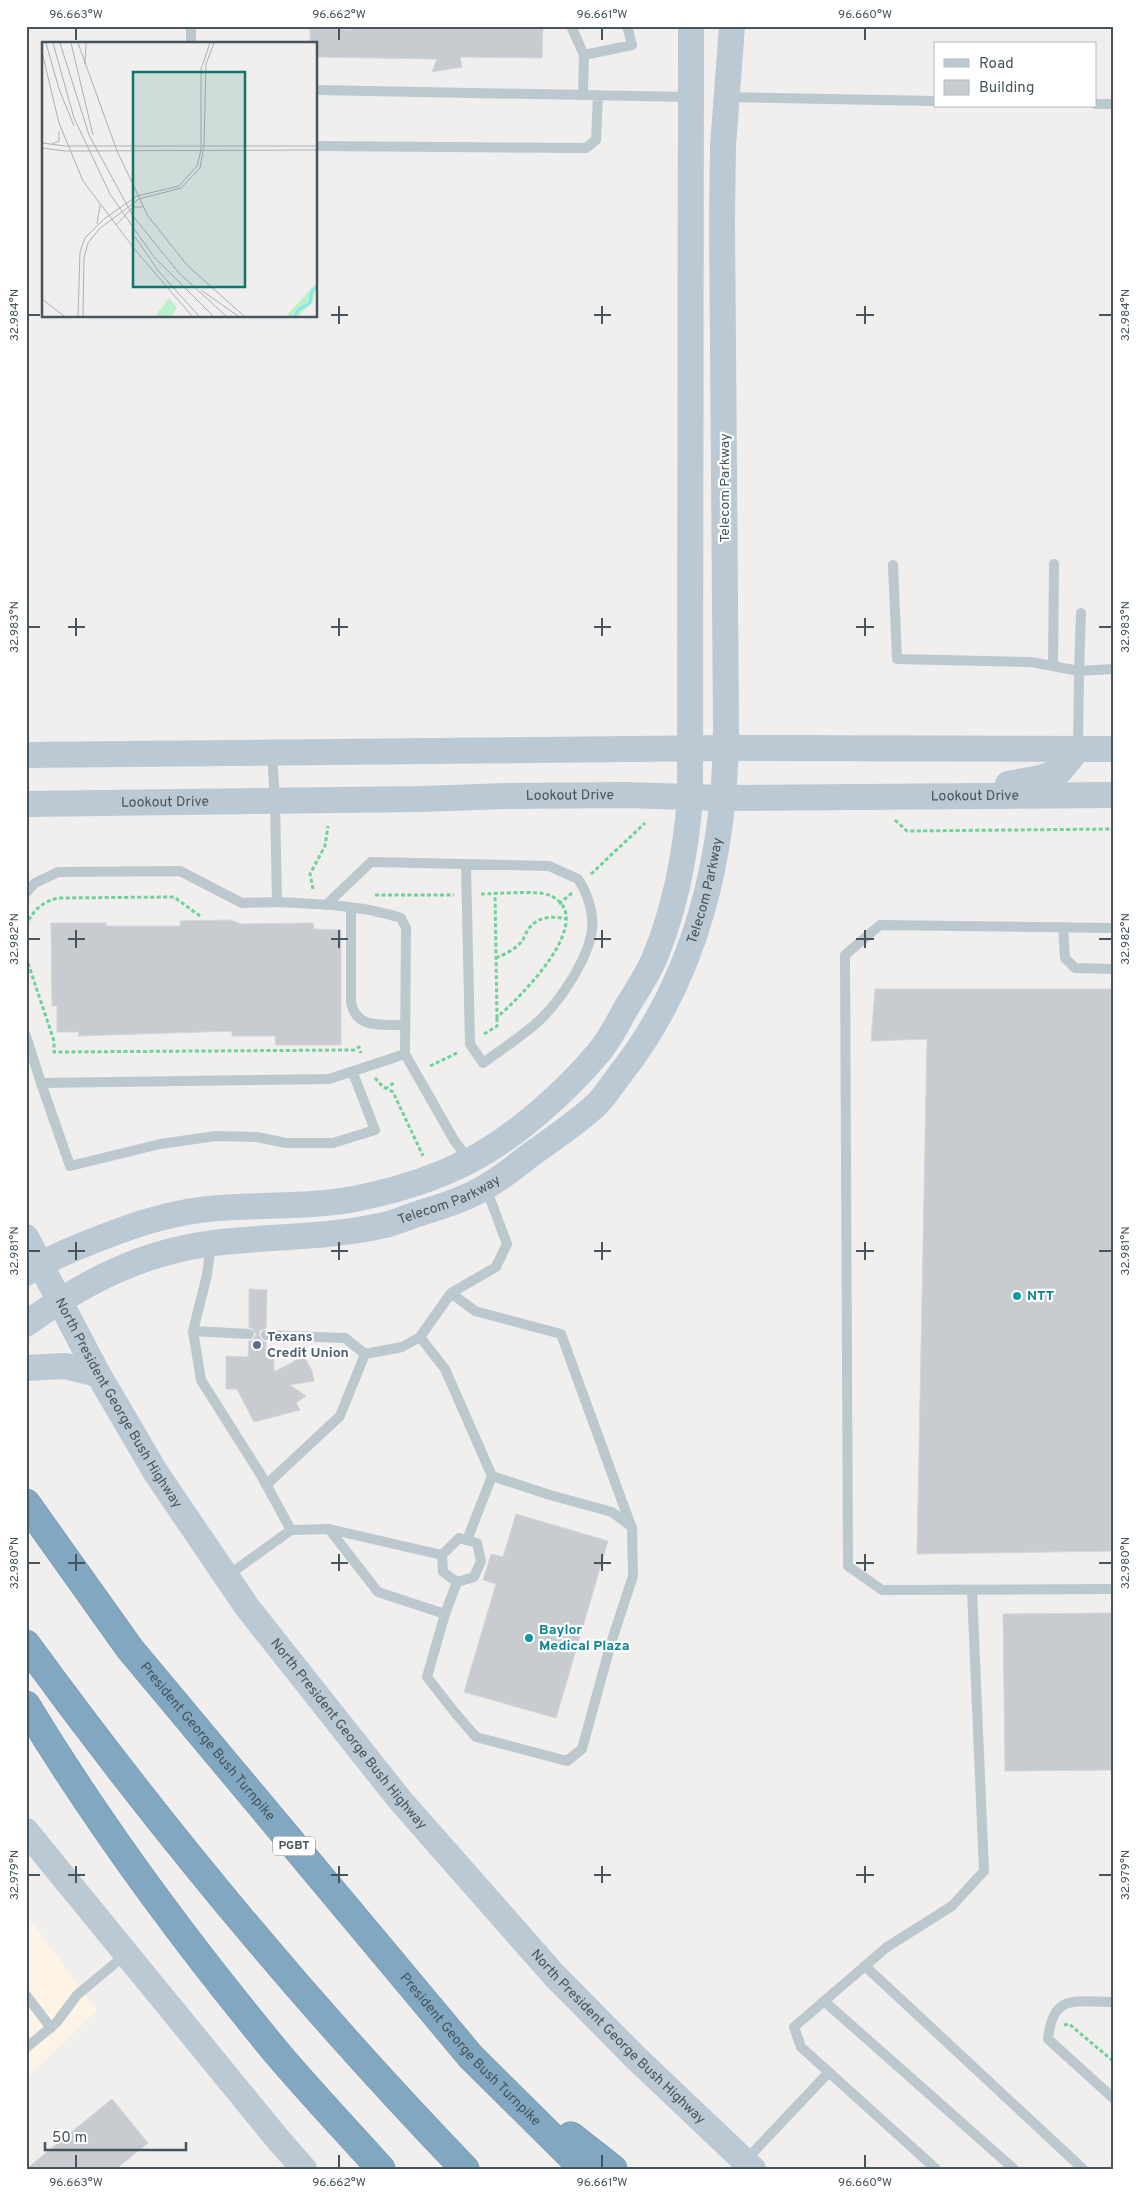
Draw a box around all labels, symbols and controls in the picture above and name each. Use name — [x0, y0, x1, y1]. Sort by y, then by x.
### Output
text: 96.663°W — [49, 7, 103, 23]
text: 96.662°W — [312, 7, 366, 23]
text: 96.661°W — [577, 7, 627, 23]
text: 96.660°W — [838, 7, 892, 23]
inset map — [42, 42, 318, 318]
legend — [934, 42, 1096, 108]
text: Road — [979, 55, 1014, 74]
text: Building — [979, 79, 1034, 98]
text: 32.984°N — [7, 289, 23, 341]
text: 32.984°N — [1118, 289, 1134, 341]
street label: Telecom Parkway — [717, 433, 734, 543]
text: 32.983°N — [7, 601, 23, 653]
text: 32.983°N — [1118, 601, 1134, 653]
street label: Lookout Drive — [526, 787, 614, 804]
street label: Lookout Drive — [931, 787, 1019, 805]
street label: Lookout Drive — [121, 793, 209, 811]
street label: Telecom Parkway — [684, 836, 726, 946]
text: 32.982°N — [7, 913, 23, 965]
text: 32.982°N — [1118, 913, 1134, 965]
street label: Telecom Parkway — [396, 1171, 504, 1229]
text: 32.981°N — [7, 1226, 23, 1276]
text: 32.981°N — [1118, 1226, 1134, 1276]
place label: NTT — [1027, 1288, 1054, 1305]
marker: NTT — [1011, 1290, 1023, 1302]
street label: North President George Bush Highway — [51, 1295, 186, 1511]
place label: Texans Credit Union — [267, 1329, 349, 1362]
marker: Texans Credit Union — [251, 1339, 263, 1351]
text: 32.980°N — [7, 1537, 23, 1589]
text: 32.980°N — [1118, 1537, 1134, 1589]
place label: Baylor Medical Plaza — [539, 1622, 630, 1655]
marker: Baylor Medical Plaza — [523, 1632, 535, 1644]
street label: North President George Bush Highway — [267, 1635, 430, 1833]
street label: President George Bush Turnpike — [136, 1659, 279, 1824]
road number: PGBT — [273, 1836, 315, 1855]
text: 32.979°N — [7, 1850, 23, 1900]
text: 32.979°N — [1118, 1850, 1134, 1900]
street label: North President George Bush Highway — [527, 1946, 709, 2128]
street label: President George Bush Turnpike — [396, 1970, 544, 2130]
scale bar — [45, 2120, 186, 2152]
text: 50 m — [52, 2129, 87, 2148]
text: 96.663°W — [49, 2175, 103, 2191]
text: 96.662°W — [312, 2175, 366, 2191]
text: 96.661°W — [577, 2175, 627, 2191]
text: 96.660°W — [838, 2175, 892, 2191]

